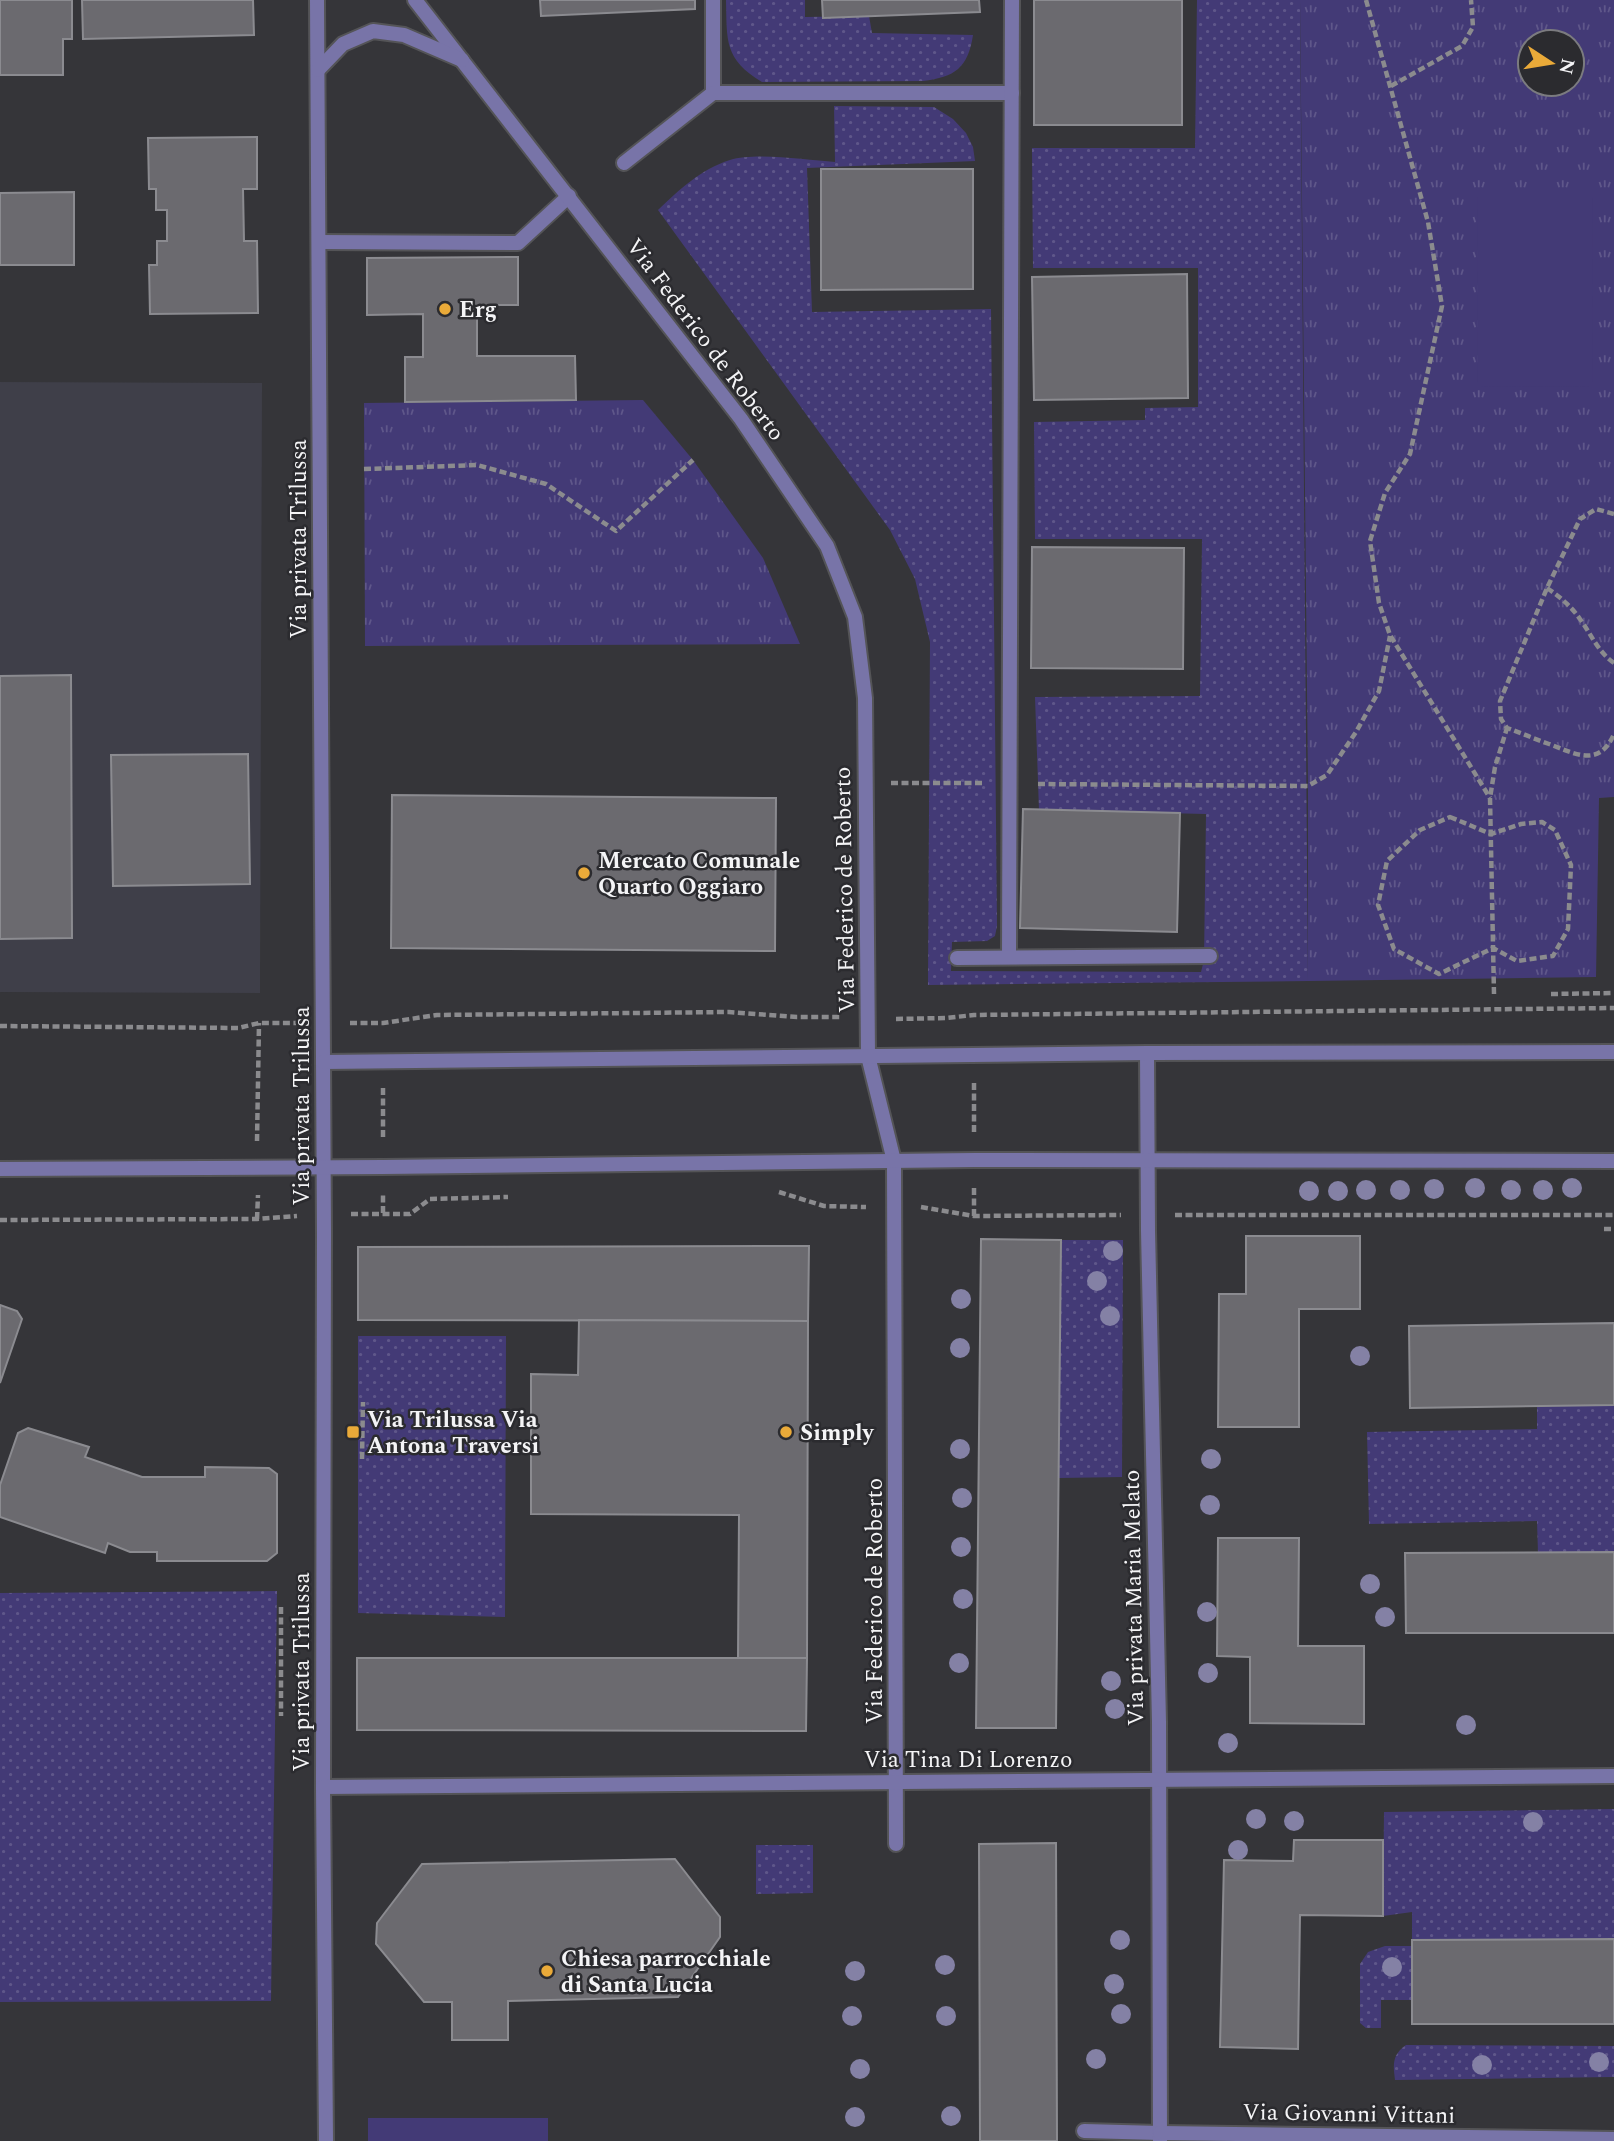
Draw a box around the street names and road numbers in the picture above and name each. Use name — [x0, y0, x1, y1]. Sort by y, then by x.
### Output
street label: Via Federico de Roberto — [617, 231, 793, 449]
street label: Via privata Trilussa — [282, 439, 317, 639]
street label: Via Federico de Roberto — [826, 767, 865, 1013]
street label: Via privata Trilussa — [285, 1006, 320, 1206]
street label: Via privata Maria Melato — [1115, 1469, 1154, 1726]
street label: Via Federico de Roberto — [858, 1478, 893, 1724]
street label: Via privata Trilussa — [285, 1572, 320, 1772]
street label: Via Tina Di Lorenzo — [864, 1743, 1072, 1778]
street label: Via Giovanni Vittani — [1242, 2095, 1456, 2134]

